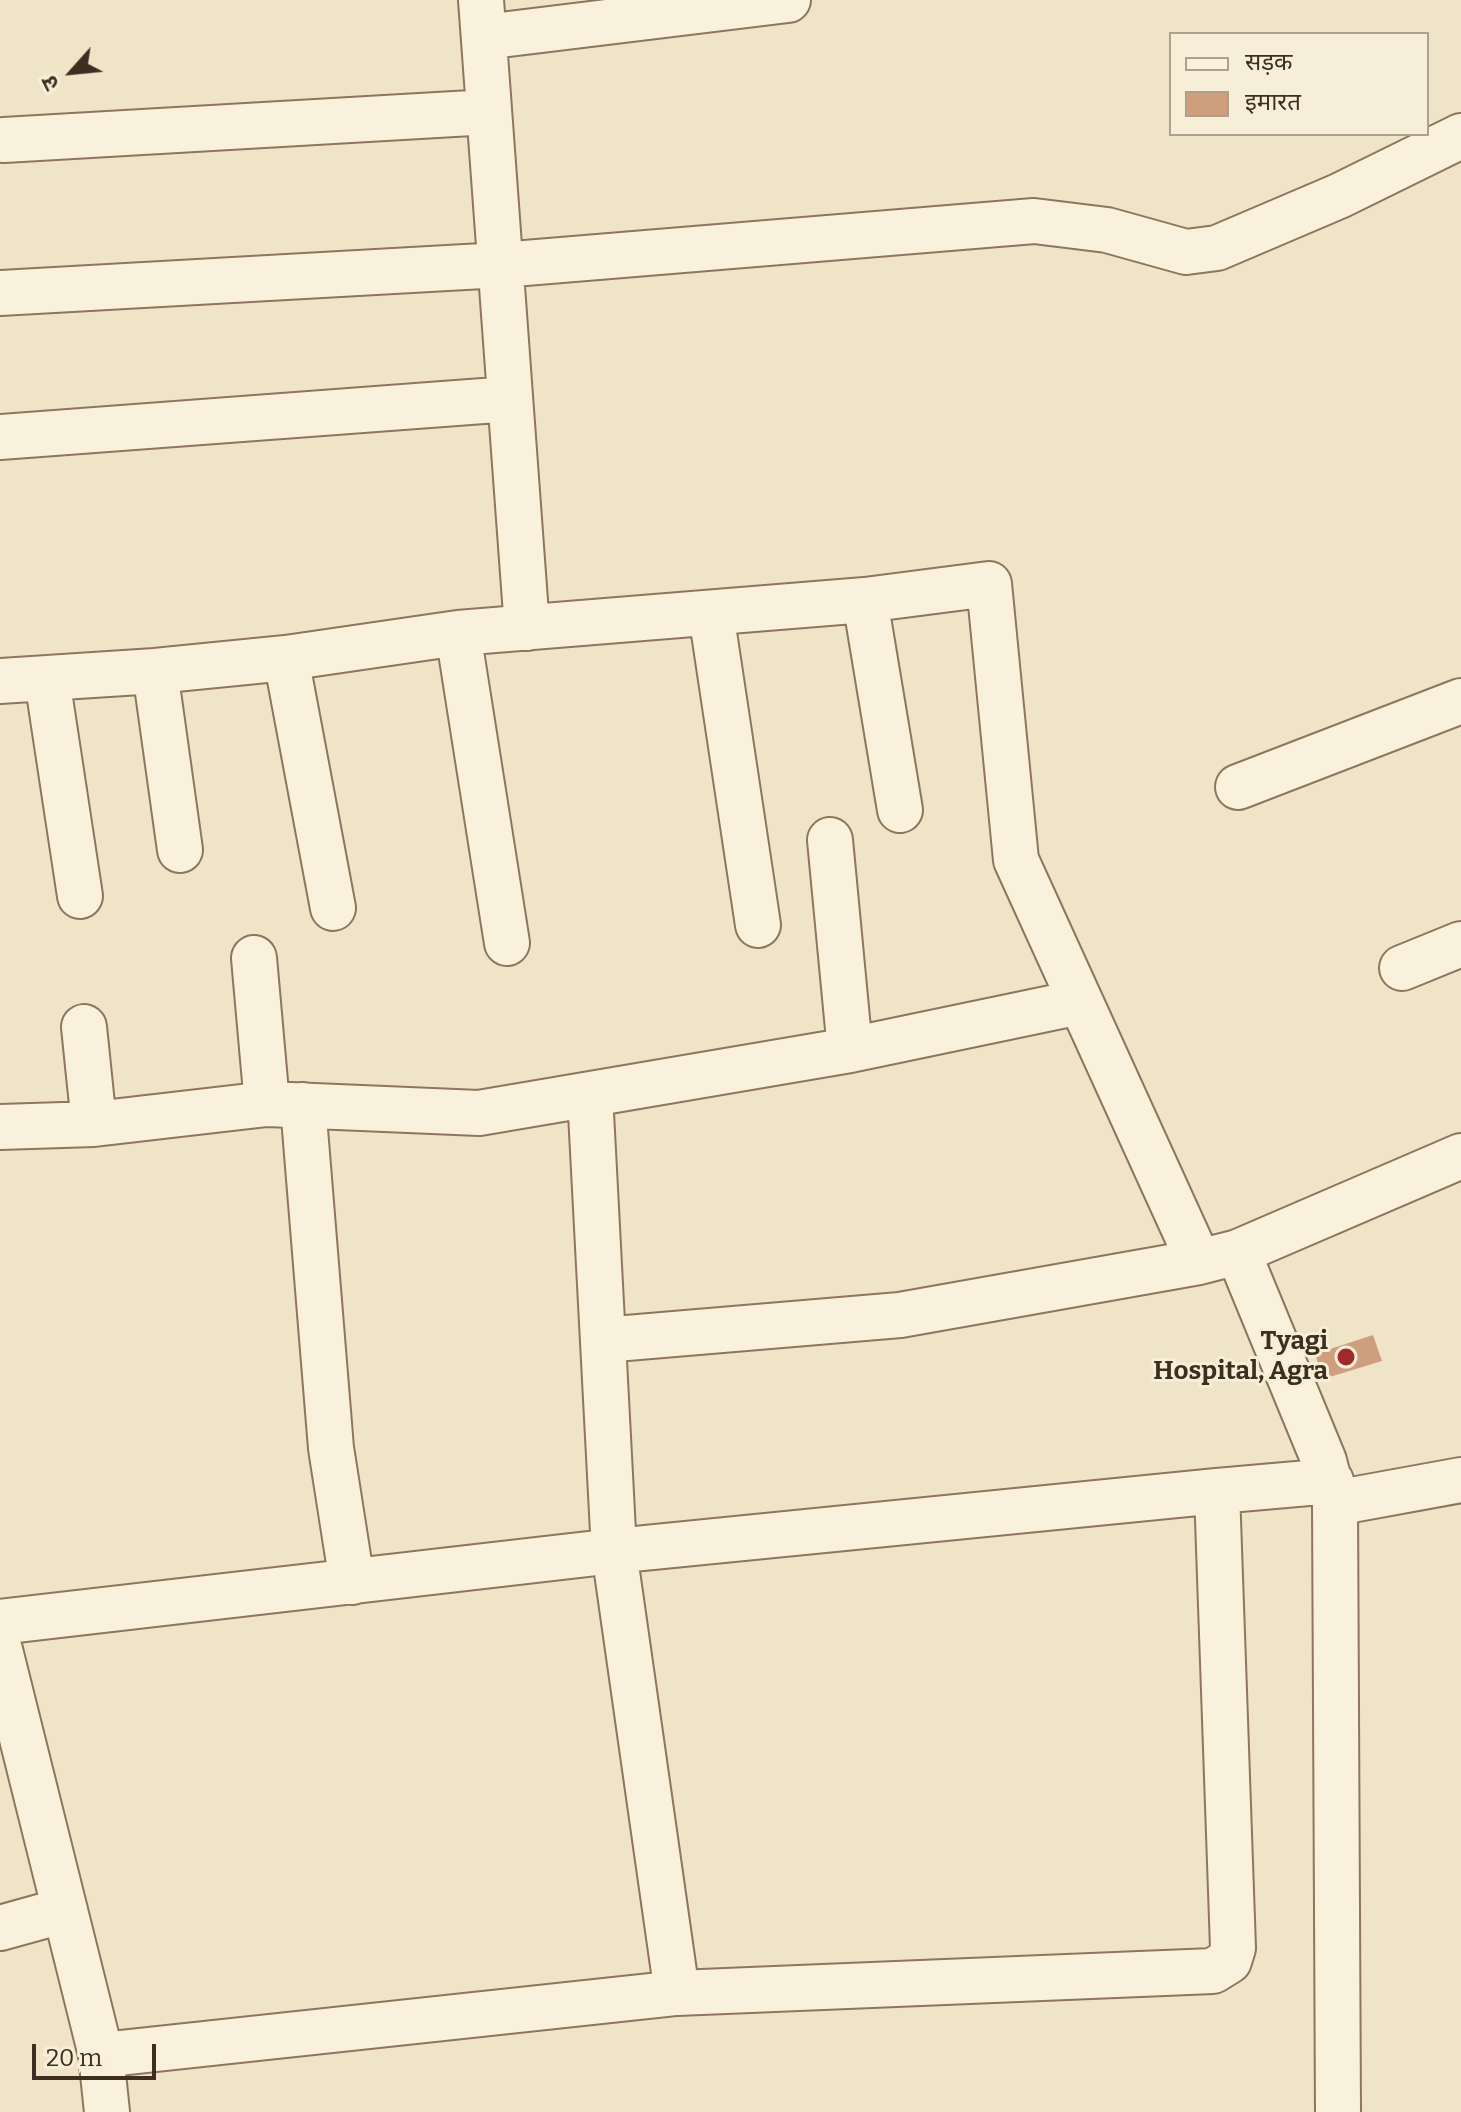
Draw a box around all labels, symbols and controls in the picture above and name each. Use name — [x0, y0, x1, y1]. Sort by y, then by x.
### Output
north arrow — [32, 32, 112, 112]
legend — [1169, 32, 1429, 136]
text: सड़क — [1245, 48, 1293, 76]
text: उ — [35, 71, 65, 95]
text: इमारत — [1245, 88, 1301, 116]
place label: Tyagi Hospital, Agra — [1153, 1326, 1328, 1388]
marker: Tyagi Hospital, Agra — [1335, 1346, 1357, 1368]
scale bar — [36, 2028, 160, 2078]
text: 20 m — [46, 2044, 102, 2072]

